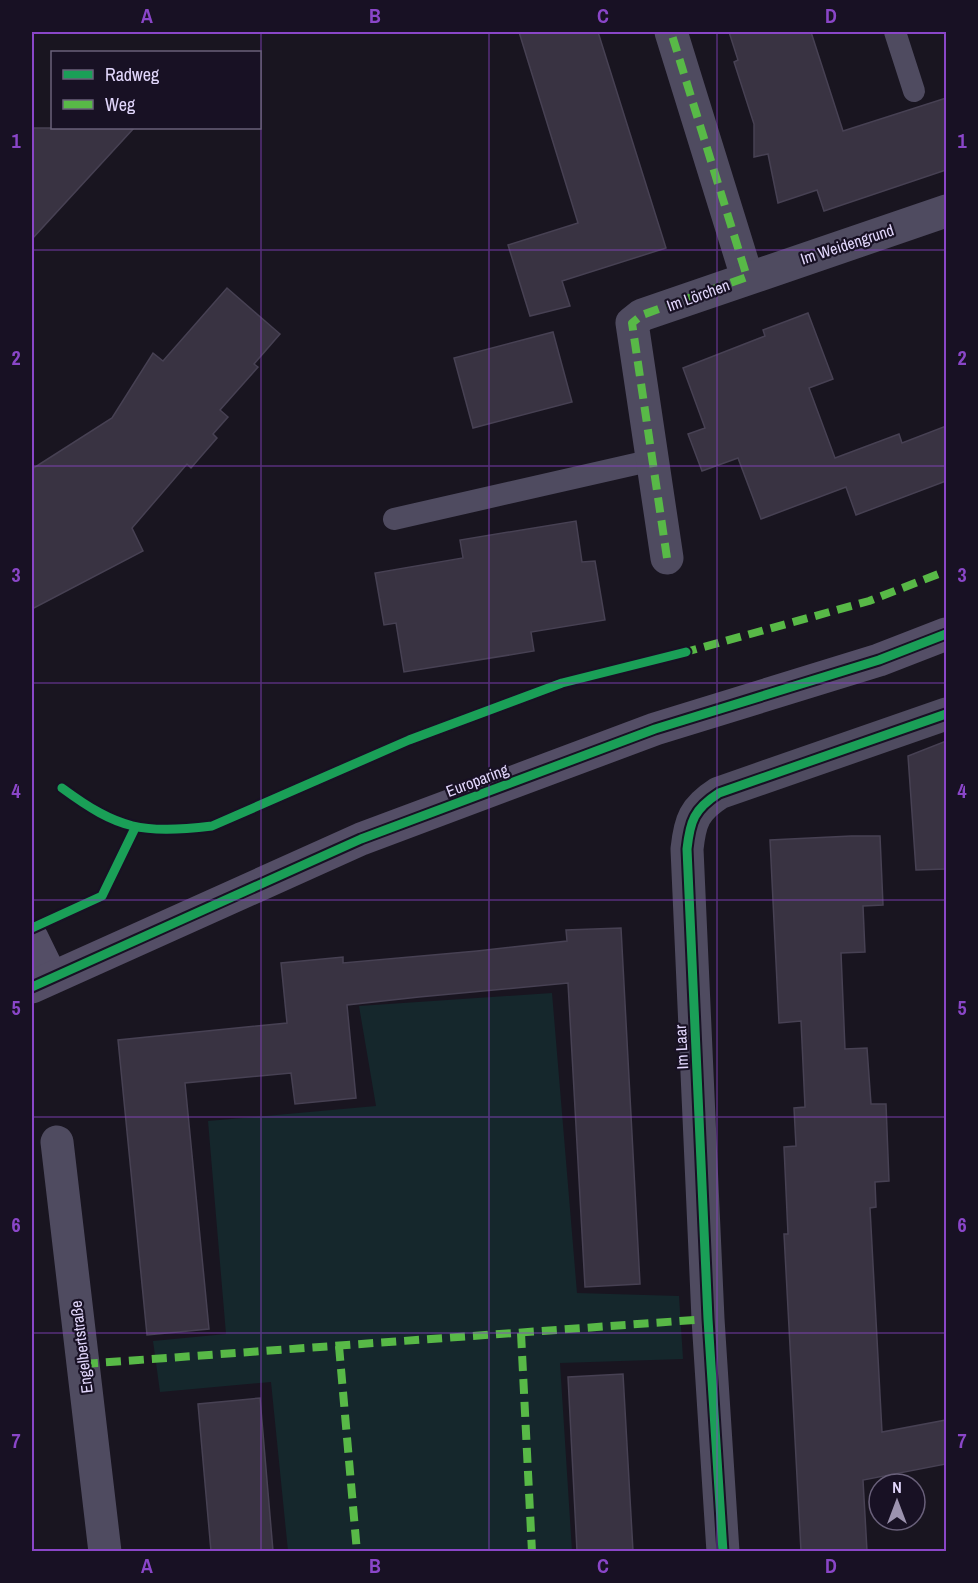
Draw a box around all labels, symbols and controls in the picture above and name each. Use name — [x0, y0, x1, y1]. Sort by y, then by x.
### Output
text: A — [141, 2, 153, 29]
text: B — [369, 2, 381, 29]
text: C — [597, 2, 609, 29]
text: D — [825, 2, 837, 29]
legend — [51, 51, 261, 129]
text: Radweg — [105, 62, 160, 87]
text: Weg — [105, 92, 136, 117]
text: 1 — [11, 127, 21, 154]
text: 1 — [957, 127, 967, 154]
street label: Im Weidengrund — [798, 219, 896, 269]
street label: Im Lörchen — [663, 273, 733, 317]
text: 2 — [11, 344, 21, 371]
text: 2 — [957, 344, 967, 371]
text: 3 — [11, 561, 21, 588]
text: 3 — [957, 561, 967, 588]
street label: Europaring — [443, 758, 512, 802]
text: 4 — [11, 777, 21, 804]
text: 4 — [957, 777, 967, 804]
text: 5 — [11, 994, 21, 1021]
text: 5 — [957, 994, 967, 1021]
street label: Im Laar — [669, 1024, 693, 1070]
text: 6 — [11, 1211, 21, 1238]
text: 6 — [957, 1211, 967, 1238]
street label: Engelbertstraße — [64, 1299, 98, 1395]
text: 7 — [11, 1427, 21, 1454]
text: 7 — [957, 1427, 967, 1454]
north arrow — [867, 1472, 927, 1532]
text: N — [892, 1476, 902, 1498]
text: A — [141, 1552, 153, 1579]
text: B — [369, 1552, 381, 1579]
text: C — [597, 1552, 609, 1579]
text: D — [825, 1552, 837, 1579]

